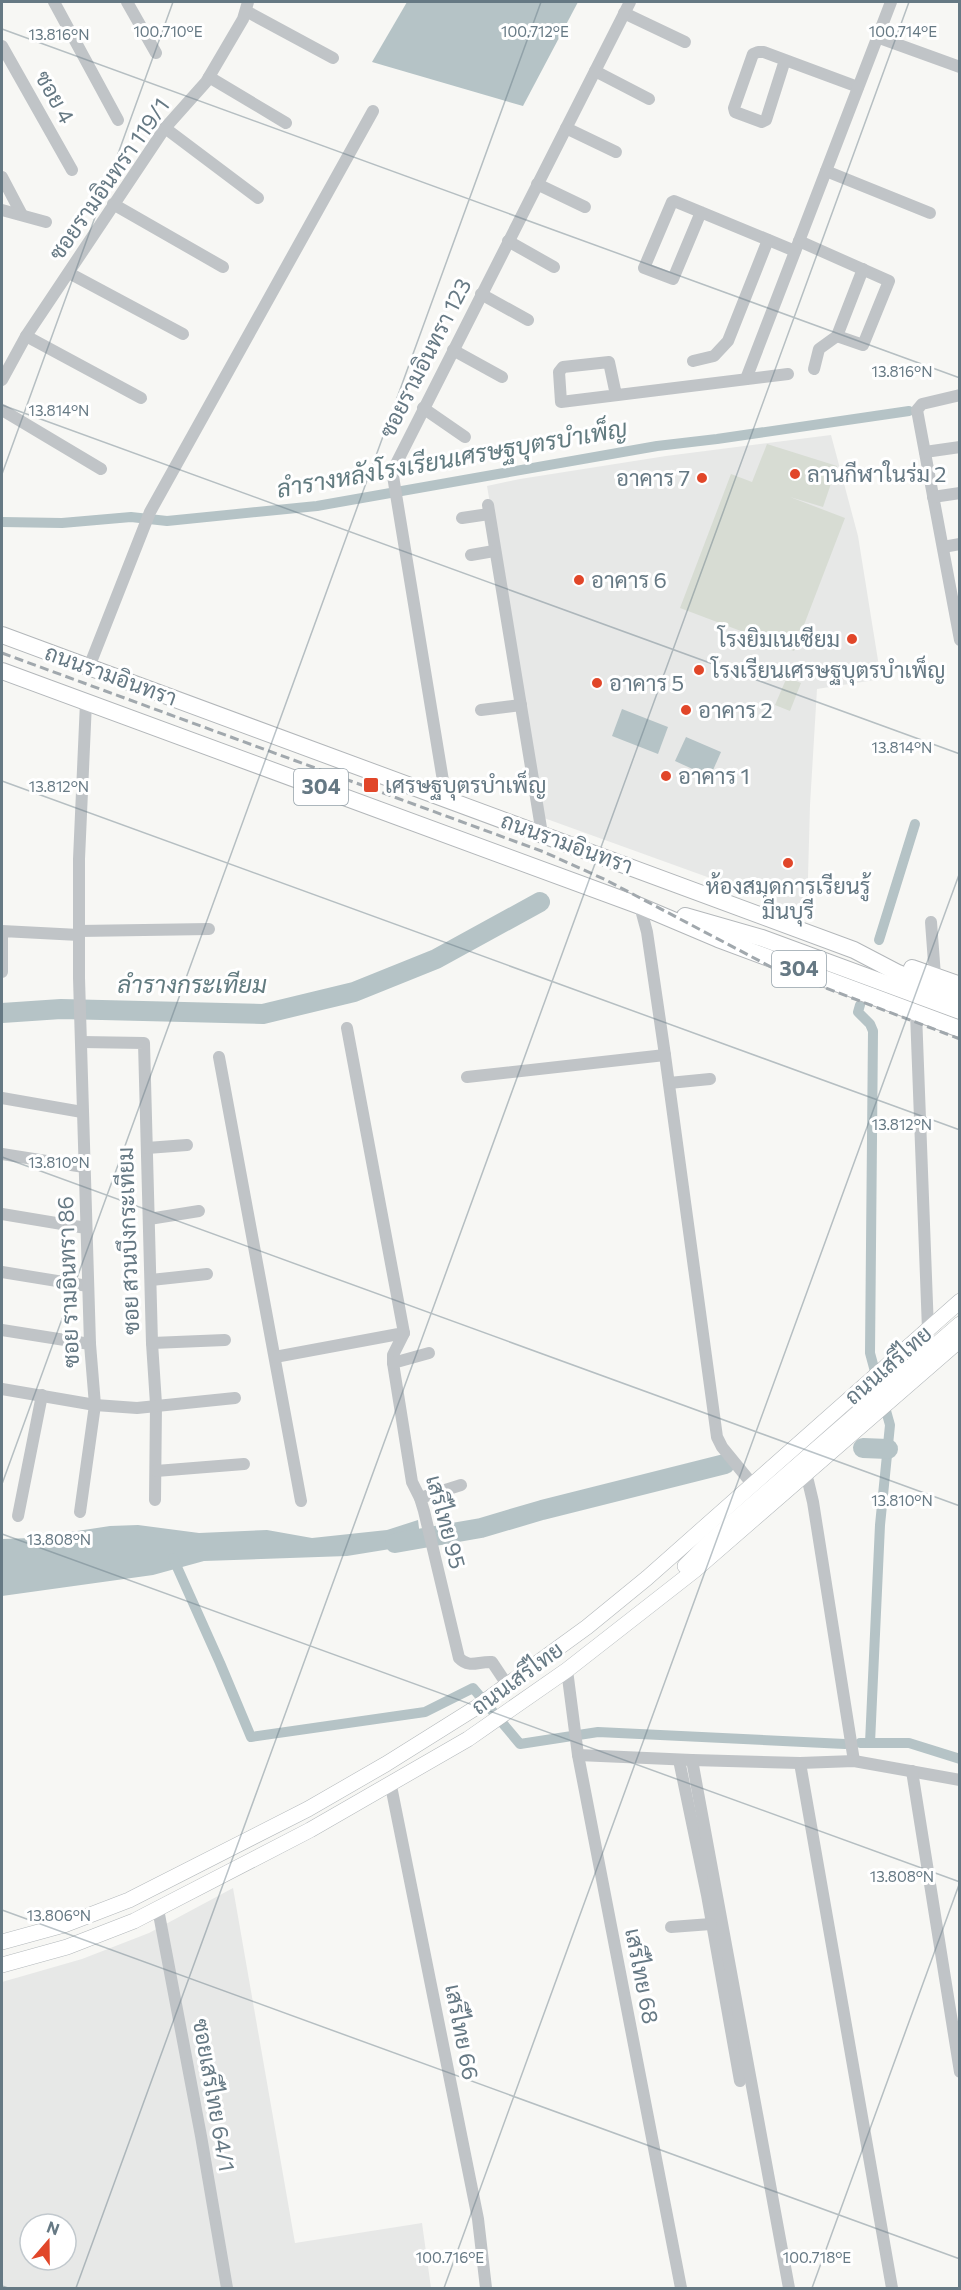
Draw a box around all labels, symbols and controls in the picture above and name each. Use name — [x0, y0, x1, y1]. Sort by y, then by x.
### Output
text: 100.710°E — [133, 22, 203, 40]
text: 100.712°E — [501, 22, 569, 40]
text: 100.714°E — [869, 22, 937, 40]
text: 13.816°N — [29, 25, 89, 43]
street label: ซอย 4 — [30, 66, 81, 128]
street label: ซอยรามอินทรา 119/1 — [43, 92, 175, 265]
street label: ซอยรามอินทรา 123 — [373, 274, 476, 442]
text: 13.816°N — [872, 362, 932, 380]
text: 13.814°N — [29, 401, 89, 419]
water label: ลำรางหลังโรงเรียนเศรษฐบุตรบำเพ็ญ — [274, 411, 630, 506]
place label: ลานกีฬาในร่ม 2 — [807, 460, 947, 487]
place label: อาคาร 7 — [616, 464, 690, 491]
marker: ลานกีฬาในร่ม 2 — [788, 467, 802, 481]
marker: อาคาร 7 — [695, 471, 709, 485]
place label: อาคาร 6 — [591, 566, 667, 593]
marker: อาคาร 6 — [572, 573, 586, 587]
place label: โรงยิมเนเซียม — [717, 625, 840, 652]
marker: โรงยิมเนเซียม — [845, 632, 859, 646]
street label: ถนนรามอินทรา — [42, 638, 181, 711]
place label: โรงเรียนเศรษฐบุตรบำเพ็ญ — [710, 655, 945, 686]
marker: โรงเรียนเศรษฐบุตรบำเพ็ญ — [692, 663, 706, 677]
place label: อาคาร 5 — [609, 669, 684, 696]
marker: อาคาร 5 — [590, 676, 604, 690]
place label: อาคาร 2 — [698, 696, 773, 723]
marker: อาคาร 2 — [679, 703, 693, 717]
text: 13.814°N — [872, 738, 932, 756]
place label: อาคาร 1 — [678, 762, 750, 789]
road number: 304 — [294, 769, 348, 805]
marker: อาคาร 1 — [659, 769, 673, 783]
place label: เศรษฐบุตรบำเพ็ญ — [385, 770, 546, 801]
marker: เศรษฐบุตรบำเพ็ญ — [362, 776, 380, 794]
text: 13.812°N — [29, 777, 89, 795]
street label: ถนนรามอินทรา — [498, 806, 637, 879]
marker: ห้องสมุดการเรียนรู้ มีนบุรี — [781, 856, 795, 870]
place label: ห้องสมุดการเรียนรู้ มีนบุรี — [706, 872, 871, 927]
road number: 304 — [772, 951, 826, 987]
water label: ลำรางกระเทียม — [117, 969, 267, 998]
text: 13.812°N — [872, 1115, 932, 1133]
street label: ซอย สวนบึงกระเทียม — [111, 1147, 144, 1335]
text: 13.810°N — [28, 1153, 90, 1171]
street label: ซอย รามอินทรา 86 — [51, 1196, 84, 1368]
street label: ถนนเสรีไทย — [839, 1319, 937, 1410]
street label: เสรีไทย 95 — [421, 1472, 472, 1572]
text: 13.810°N — [871, 1491, 933, 1509]
text: 13.808°N — [27, 1530, 91, 1548]
street label: ถนนเสรีไทย — [466, 1635, 568, 1720]
text: 13.808°N — [870, 1867, 934, 1885]
text: 13.806°N — [27, 1906, 91, 1924]
street label: เสรีไทย 68 — [620, 1926, 665, 2026]
street label: เสรีไทย 66 — [440, 1982, 485, 2082]
street label: ซอยเสรีไทย 64/1 — [188, 2016, 241, 2174]
north arrow — [18, 2212, 78, 2272]
text: N — [44, 2216, 62, 2238]
text: 100.716°E — [416, 2248, 484, 2266]
text: 100.718°E — [783, 2248, 851, 2266]

